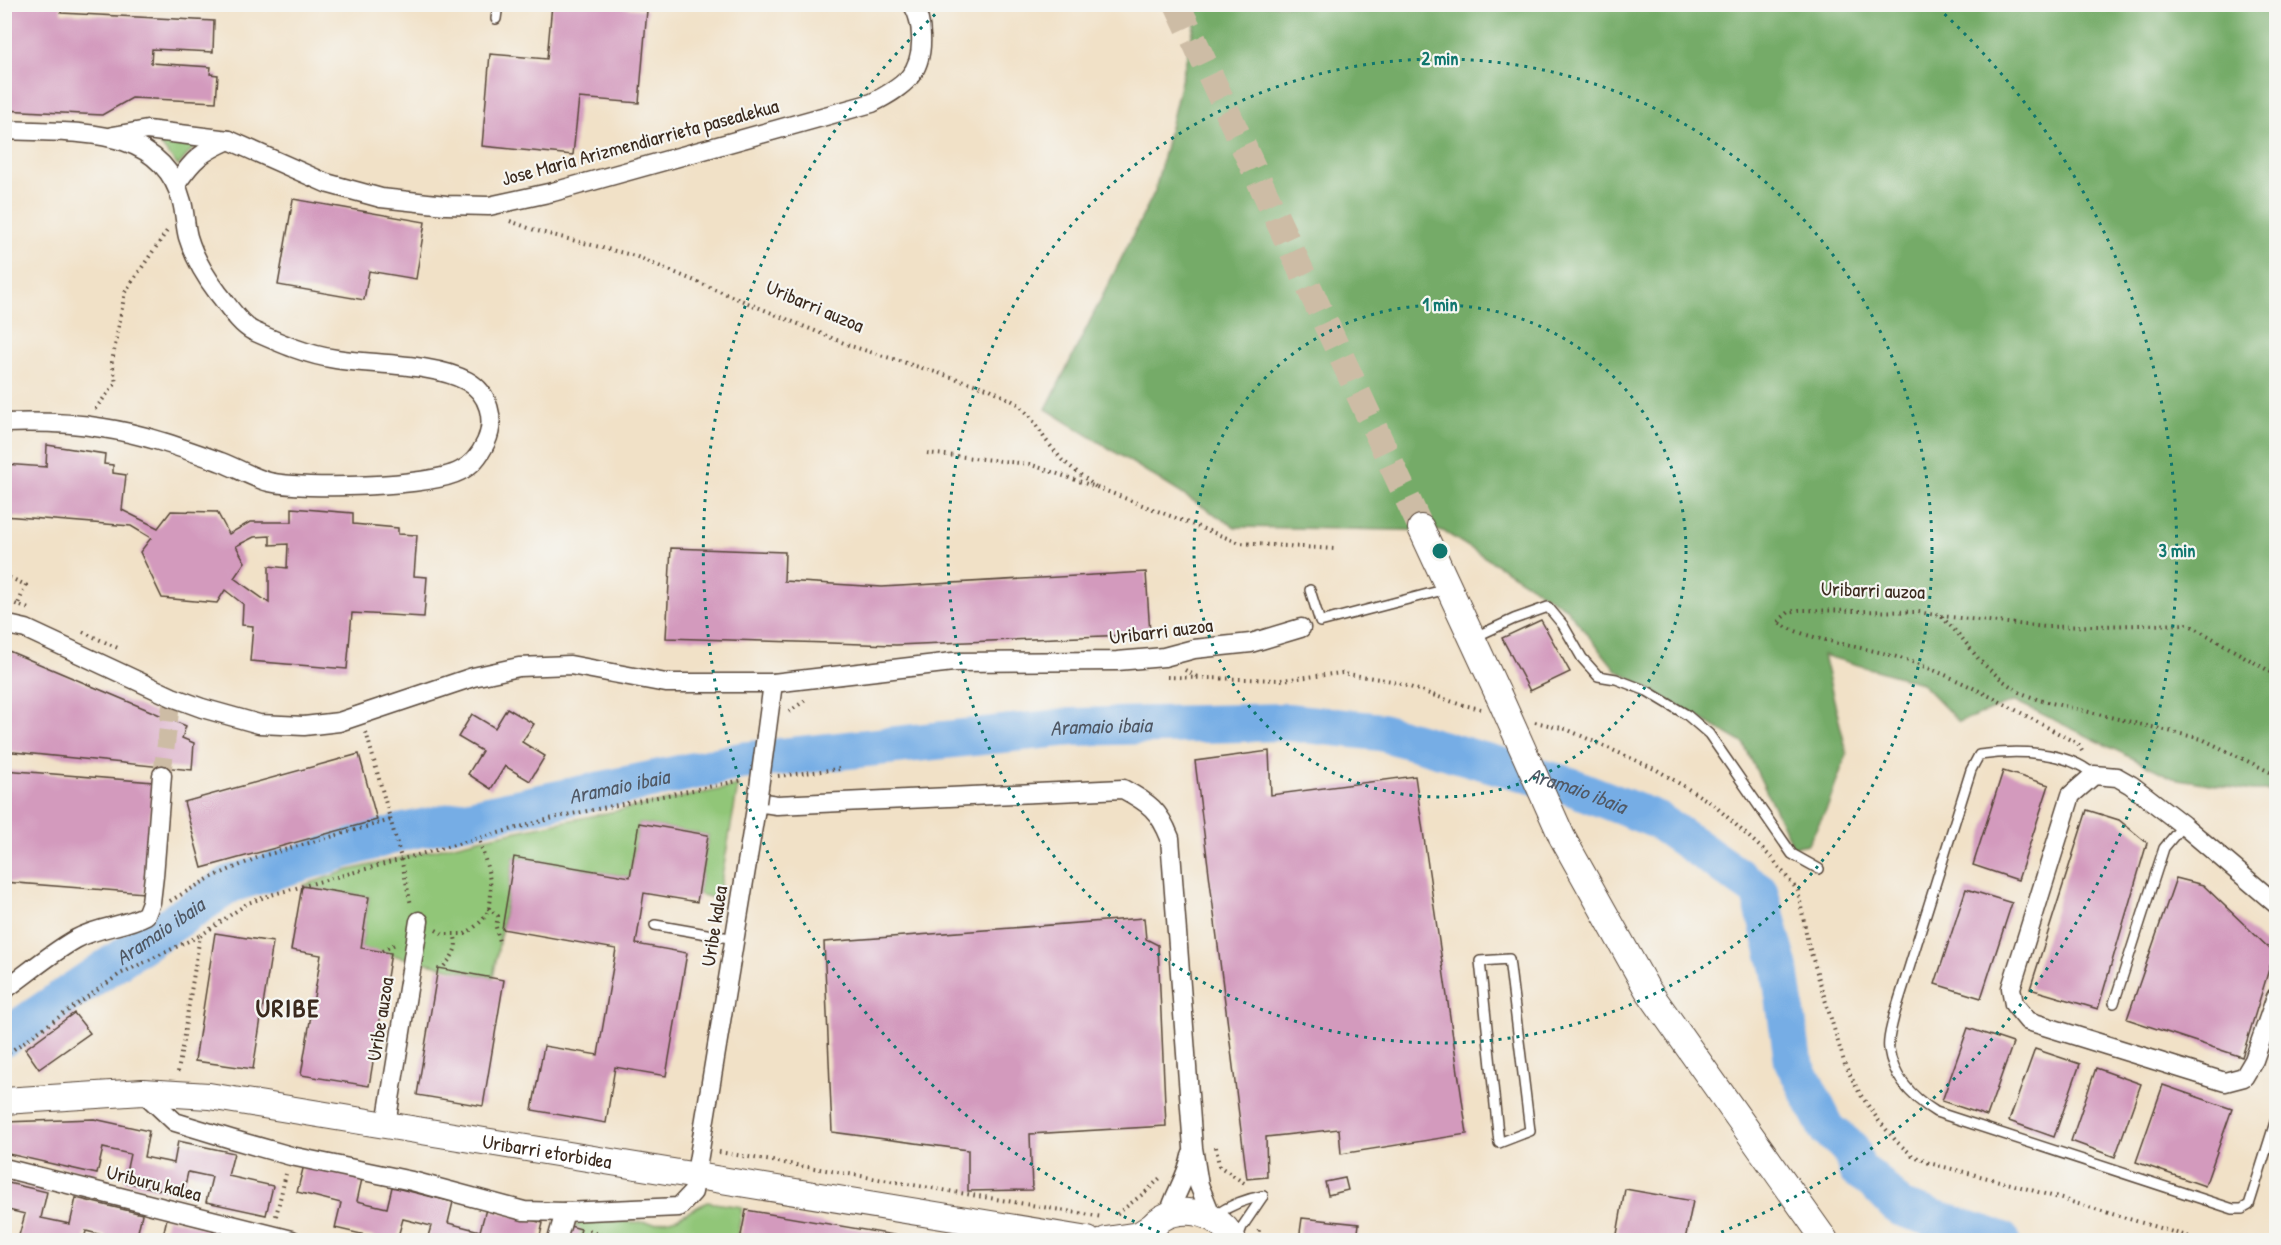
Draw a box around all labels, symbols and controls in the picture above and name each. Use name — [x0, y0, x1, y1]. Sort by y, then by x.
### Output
text: 2 min — [1422, 46, 1458, 71]
street label: Jose Maria Arizmendiarrieta pasealekua — [498, 91, 782, 192]
street label: Uribarri auzoa — [762, 273, 868, 338]
text: 1 min — [1422, 292, 1458, 317]
text: 3 min — [2159, 538, 2195, 563]
centre of rings — [1430, 541, 1450, 561]
street label: Uribarri auzoa — [1821, 574, 1926, 605]
street label: Uribarri auzoa — [1108, 611, 1214, 650]
water label: Aramaio ibaia — [1048, 710, 1155, 743]
water label: Aramaio ibaia — [1526, 760, 1633, 822]
water label: Aramaio ibaia — [566, 761, 674, 811]
street label: Uribe kalea — [694, 884, 733, 968]
water label: Aramaio ibaia — [110, 889, 212, 972]
street label: Uribe auzoa — [360, 975, 399, 1063]
district label: URIBE — [256, 990, 320, 1025]
street label: Uribarri etorbidea — [480, 1127, 614, 1175]
street label: Uriburu kalea — [104, 1158, 205, 1207]

